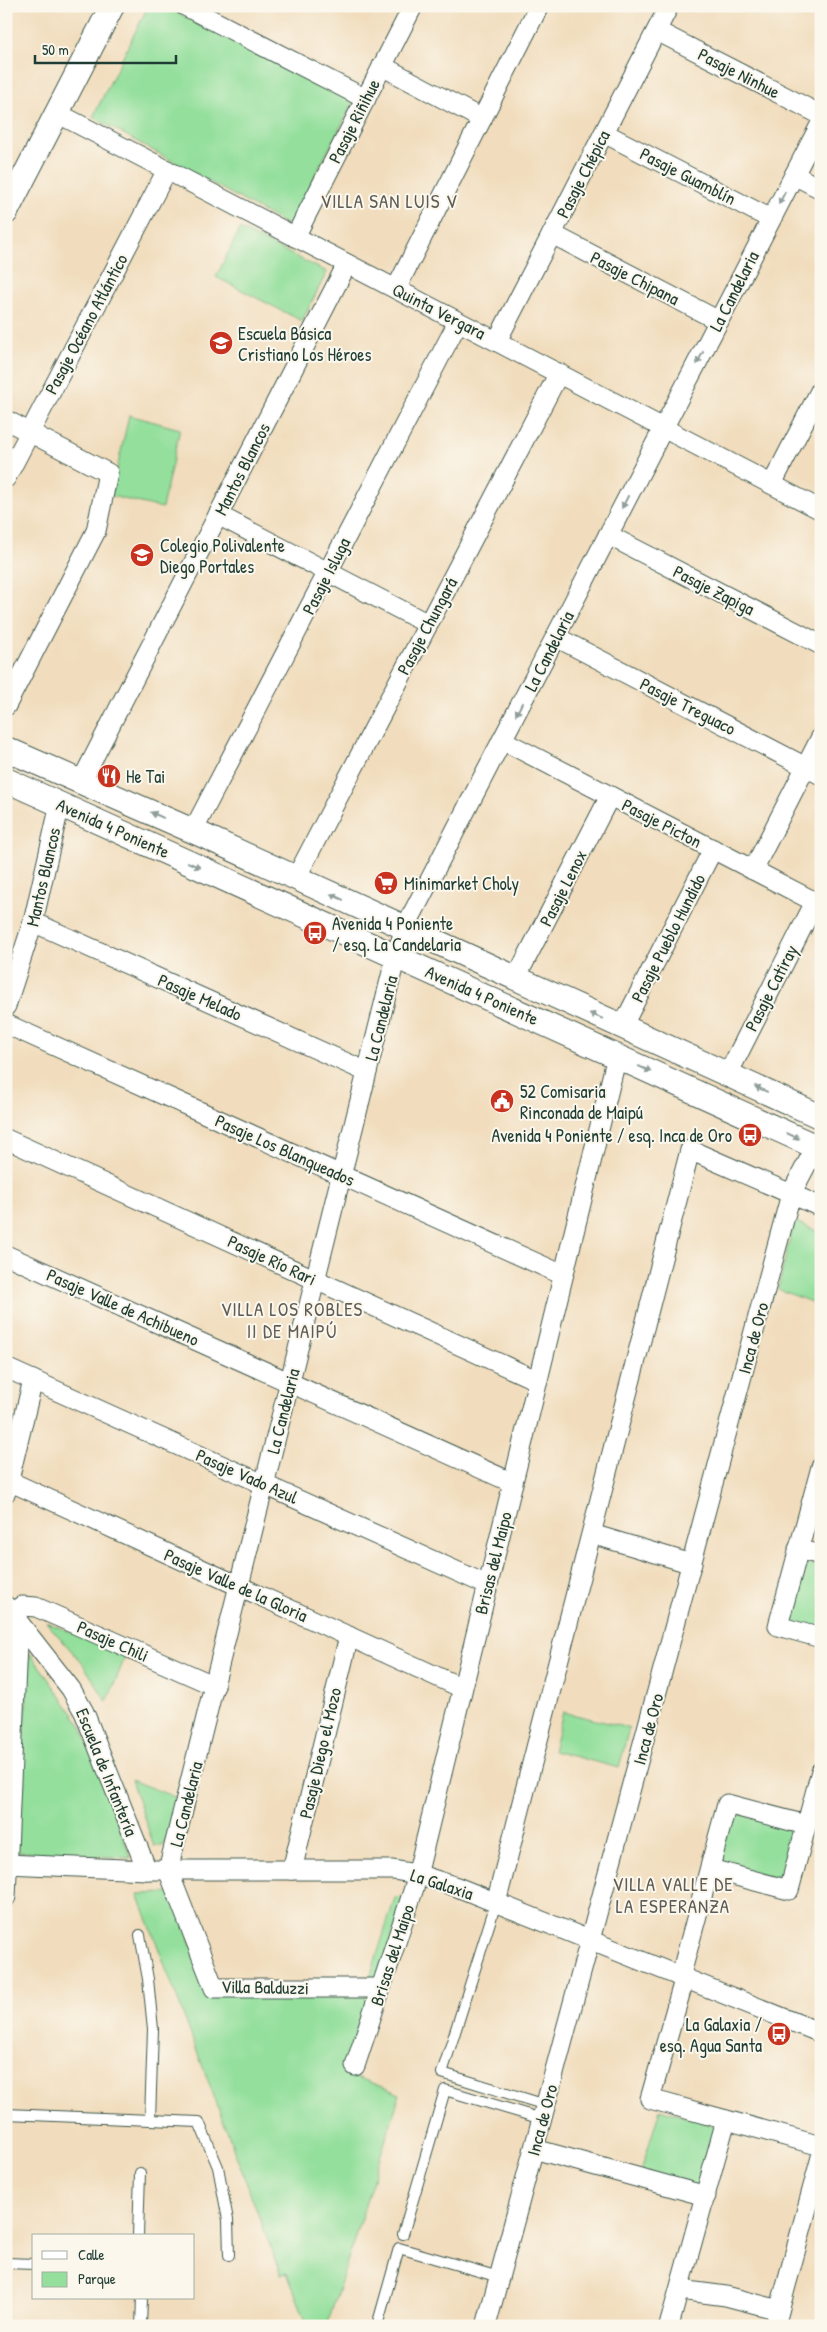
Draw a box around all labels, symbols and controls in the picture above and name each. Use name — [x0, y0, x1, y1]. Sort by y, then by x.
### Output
scale bar — [35, 32, 176, 64]
text: 50 m — [42, 39, 69, 60]
street label: Pasaje Ninhue — [694, 42, 784, 104]
street label: Pasaje Riñihue — [322, 75, 386, 167]
street label: Pasaje Chépica — [550, 126, 616, 222]
street label: Pasaje Guamblín — [636, 141, 740, 211]
district label: VILLA SAN LUIS V — [320, 188, 458, 214]
one-way arrow — [778, 190, 786, 205]
street label: Pasaje Chipana — [586, 245, 684, 311]
street label: La Candelaria — [703, 247, 765, 335]
street label: Pasaje Océano Atlántico — [38, 250, 134, 398]
street label: Quinta Vergara — [388, 277, 490, 345]
place label: Escuela Básica Cristiano Los Héroes — [238, 321, 372, 367]
school or university icon: Escuela Básica Cristiano Los Héroes — [208, 330, 234, 356]
one-way arrow — [696, 350, 704, 365]
street label: Mantos Blancos — [208, 418, 276, 520]
one-way arrow — [621, 495, 629, 509]
place label: Colegio Polivalente Diego Portales — [160, 533, 285, 579]
street label: Pasaje Isluga — [296, 533, 356, 619]
school or university icon: Colegio Polivalente Diego Portales — [129, 542, 155, 568]
street label: Pasaje Zapiga — [669, 559, 759, 621]
street label: Pasaje Chungará — [391, 573, 463, 679]
street label: La Candelaria — [518, 607, 580, 695]
street label: Pasaje Treguaco — [636, 671, 740, 741]
one-way arrow — [515, 701, 523, 716]
restaurant icon: He Tai — [96, 763, 122, 789]
place label: He Tai — [126, 764, 165, 789]
street label: Avenida 4 Poniente — [53, 792, 173, 864]
street label: Pasaje Picton — [618, 792, 706, 854]
one-way arrow — [150, 811, 164, 819]
street label: Mantos Blancos — [19, 825, 67, 929]
street label: Pasaje Lenox — [533, 846, 593, 930]
one-way arrow — [187, 861, 201, 869]
supermarket icon: Minimarket Choly — [373, 870, 399, 896]
street label: Pasaje Pueblo Hundido — [625, 870, 711, 1006]
place label: Minimarket Choly — [404, 871, 520, 896]
one-way arrow — [330, 893, 344, 901]
place label: Avenida 4 Poniente / esq. La Candelaria — [332, 911, 461, 957]
bus stop icon: Avenida 4 Poniente / esq. La Candelaria — [302, 920, 328, 946]
street label: Pasaje Catiray — [739, 940, 804, 1036]
street label: Avenida 4 Poniente — [422, 959, 542, 1031]
street label: Pasaje Melado — [154, 967, 246, 1027]
street label: La Candelaria — [358, 973, 404, 1063]
one-way arrow — [589, 1011, 603, 1019]
one-way arrow — [638, 1065, 652, 1073]
place label: 52 Comisaria Rinconada de Maipú — [520, 1079, 643, 1125]
one-way arrow — [754, 1085, 768, 1093]
public building icon: 52 Comisaria Rinconada de Maipú — [489, 1088, 515, 1114]
street label: Pasaje Los Blanqueados — [211, 1108, 359, 1192]
bus stop icon: Avenida 4 Poniente / esq. Inca de Oro — [737, 1122, 763, 1148]
place label: Avenida 4 Poniente / esq. Inca de Oro — [491, 1123, 732, 1148]
one-way arrow — [786, 1133, 800, 1141]
street label: Pasaje Río Rari — [224, 1229, 320, 1291]
street label: Pasaje Valle de Achibueno — [43, 1262, 203, 1352]
district label: VILLA LOS ROBLES II DE MAIPÚ — [221, 1296, 363, 1344]
street label: Inca de Oro — [731, 1299, 775, 1377]
street label: La Candelaria — [260, 1366, 306, 1456]
street label: Pasaje Vado Azul — [192, 1442, 302, 1510]
street label: Brisas del Maipo — [468, 1509, 518, 1617]
street label: Pasaje Valle de la Gloria — [160, 1542, 312, 1628]
street label: Pasaje Chili — [73, 1614, 153, 1668]
street label: Pasaje Diego el Mozo — [293, 1685, 347, 1821]
street label: Inca de Oro — [626, 1690, 670, 1768]
street label: Escuela de Infantería — [70, 1704, 144, 1840]
street label: La Candelaria — [163, 1759, 209, 1849]
street label: La Galaxia — [407, 1862, 477, 1906]
district label: VILLA VALLE DE LA ESPERANZA — [612, 1871, 734, 1919]
street label: Brisas del Maipo — [364, 1901, 420, 2009]
street label: Villa Balduzzi — [221, 1974, 309, 2000]
place label: La Galaxia / esq. Agua Santa — [660, 2012, 762, 2058]
bus stop icon: La Galaxia / esq. Agua Santa — [766, 2021, 792, 2047]
street label: Inca de Oro — [520, 2081, 564, 2159]
legend — [32, 2234, 195, 2300]
text: Calle — [78, 2244, 105, 2265]
text: Parque — [78, 2268, 116, 2289]

